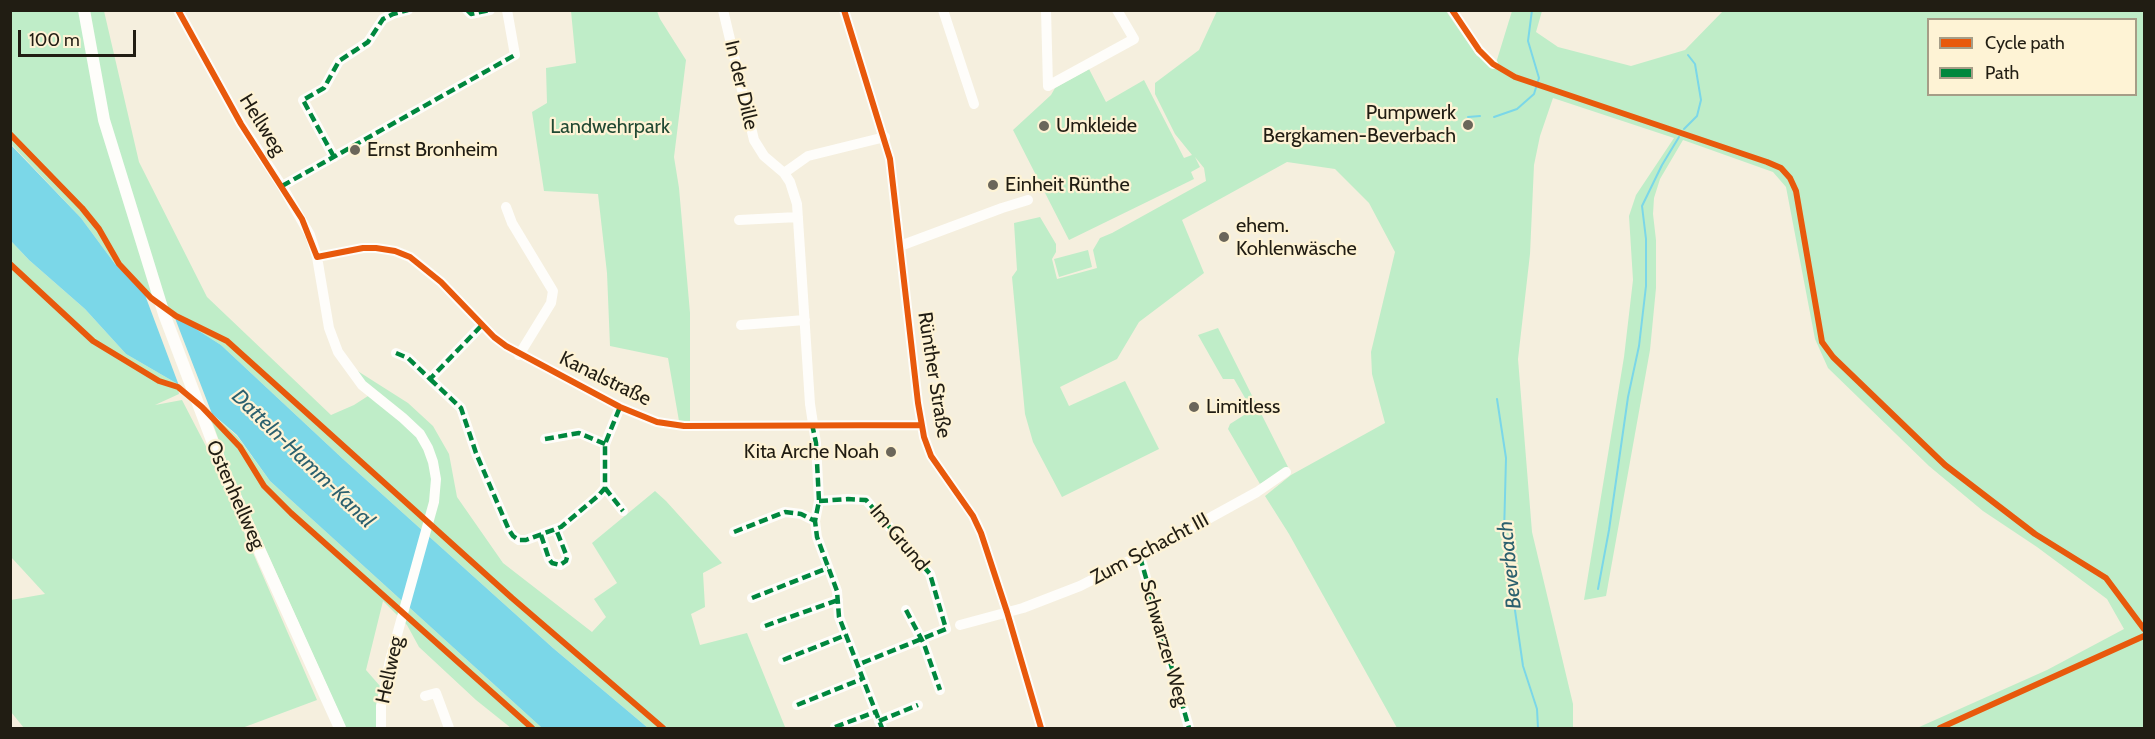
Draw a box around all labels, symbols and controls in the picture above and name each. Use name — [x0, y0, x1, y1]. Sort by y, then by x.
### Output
scale bar — [21, 18, 140, 56]
legend — [1927, 18, 2137, 96]
text: 100 m — [29, 29, 80, 51]
text: Cycle path — [1985, 32, 2065, 54]
street label: In der Dille — [719, 38, 763, 132]
text: Path — [1985, 62, 2019, 84]
street label: Hellweg — [234, 90, 290, 160]
place label: Pumpwerk Bergkamen-Beverbach — [1263, 101, 1456, 148]
place label: Umkleide — [1056, 114, 1137, 138]
park label: Landwehrpark — [550, 115, 670, 139]
marker: Pumpwerk Bergkamen-Beverbach — [1461, 118, 1475, 132]
marker: Umkleide — [1037, 119, 1051, 133]
place label: Ernst Bronheim — [367, 138, 498, 162]
marker: Ernst Bronheim — [348, 143, 362, 157]
place label: Einheit Rünthe — [1005, 173, 1130, 197]
marker: Einheit Rünthe — [986, 178, 1000, 192]
place label: ehem. Kohlenwäsche — [1236, 214, 1357, 261]
marker: ehem. Kohlenwäsche — [1217, 230, 1231, 244]
street label: Rünther Straße — [912, 310, 956, 440]
street label: Kanalstraße — [555, 347, 655, 411]
water label: Datteln-Hamm-Kanal — [226, 384, 380, 534]
place label: Limitless — [1206, 395, 1280, 419]
marker: Limitless — [1187, 400, 1201, 414]
street label: Ostenhellweg — [200, 437, 270, 553]
place label: Kita Arche Noah — [744, 440, 879, 464]
marker: Kita Arche Noah — [884, 445, 898, 459]
street label: Im Grund — [864, 500, 934, 576]
street label: Zum Schacht III — [1087, 508, 1213, 590]
water label: Beverbach — [1493, 520, 1527, 610]
street label: Schwarzer Weg — [1134, 577, 1194, 709]
street label: Hellweg — [371, 634, 409, 706]

